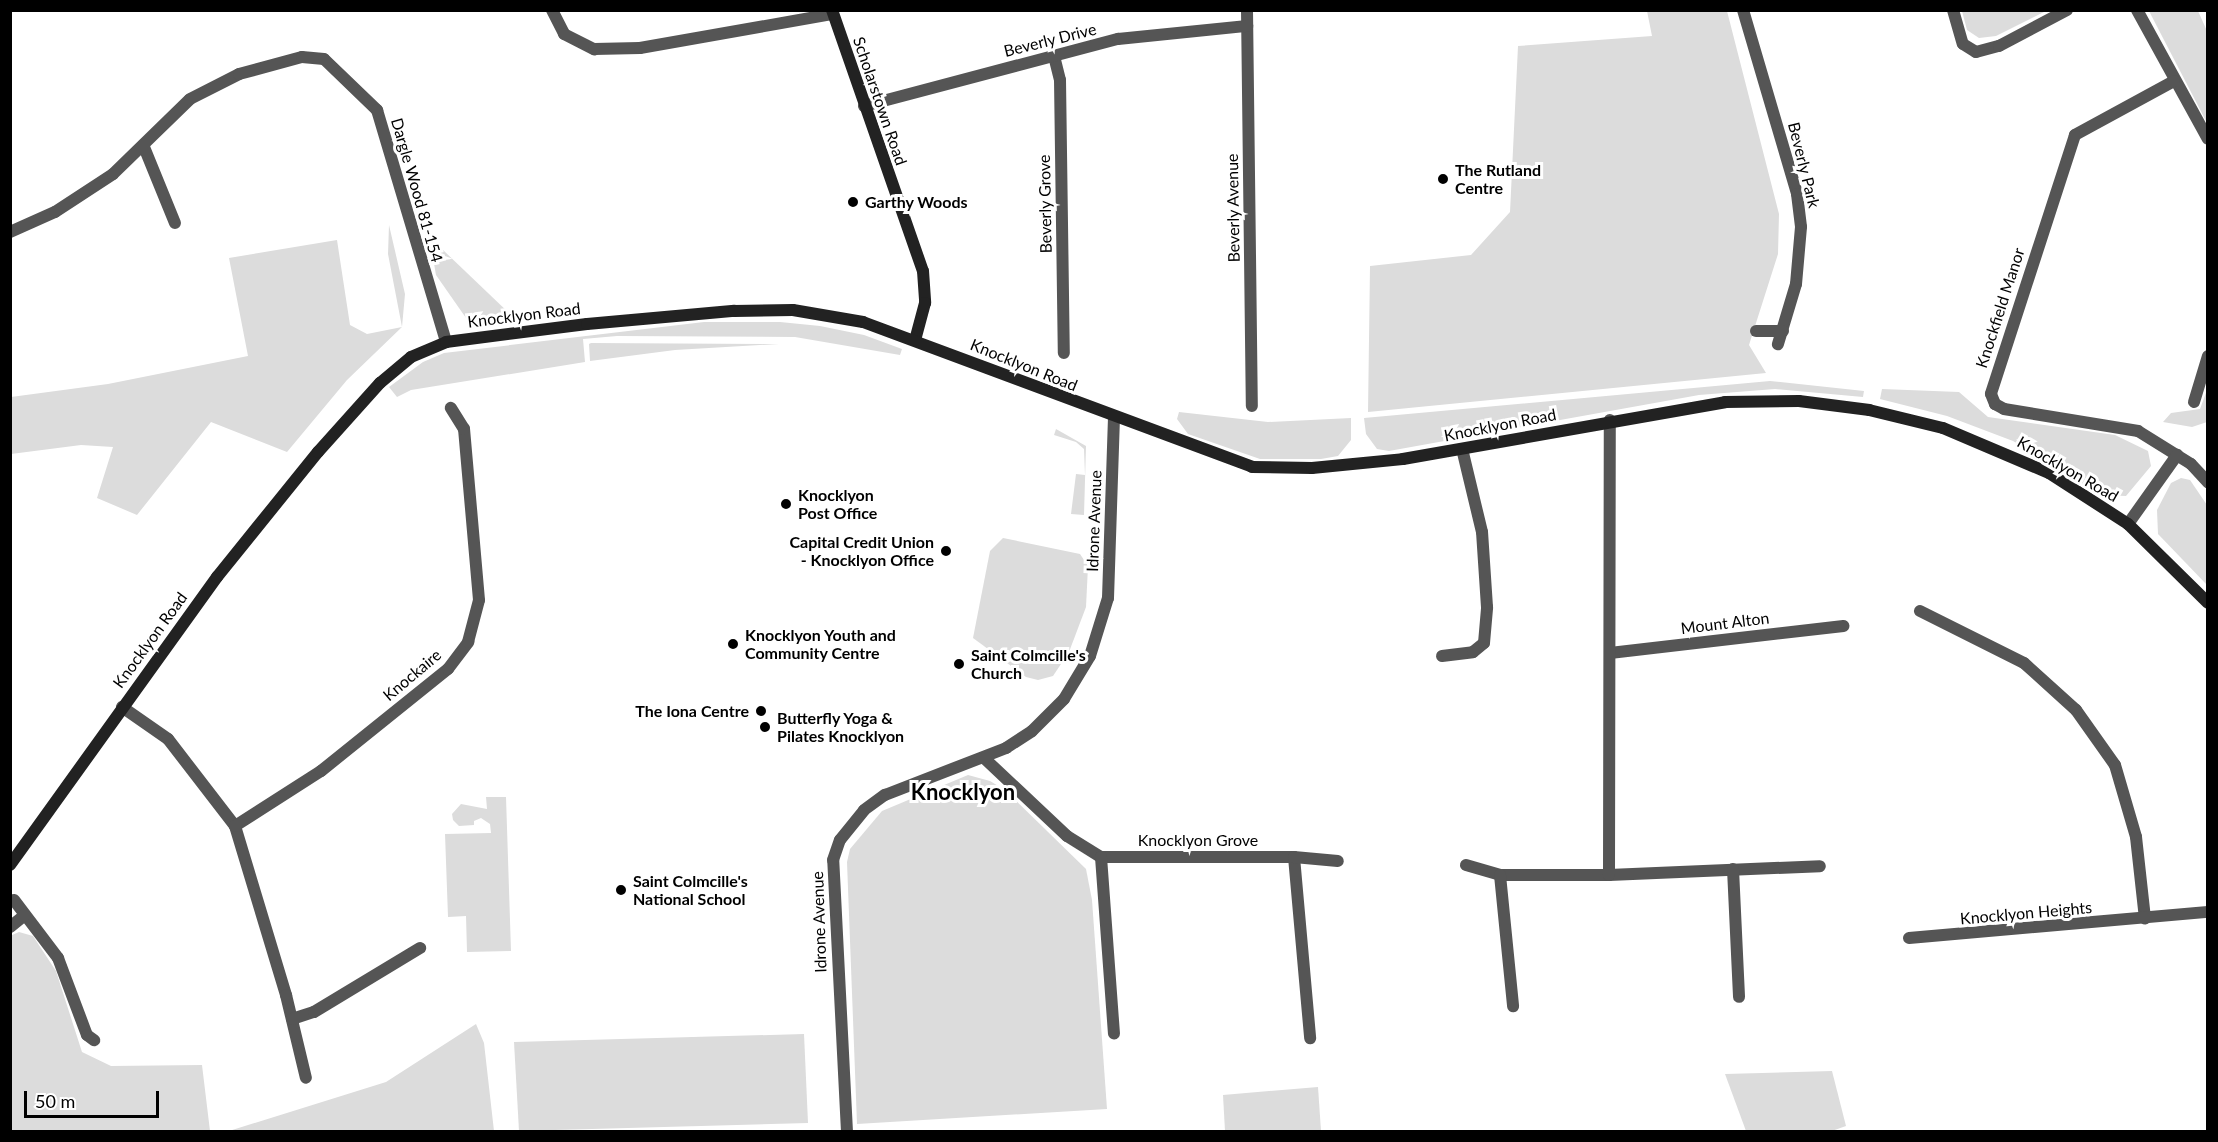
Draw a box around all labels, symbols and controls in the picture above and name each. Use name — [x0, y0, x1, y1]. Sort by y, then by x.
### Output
street label: Beverly Drive — [1002, 19, 1098, 61]
street label: Scholarstown Road — [849, 34, 911, 168]
street label: Dargle Wood 81-154 — [387, 116, 447, 264]
street label: Beverly Park — [1784, 120, 1824, 210]
street label: Beverly Avenue — [1222, 153, 1244, 263]
street label: Beverly Grove — [1035, 154, 1055, 254]
place label: The Rutland Centre — [1455, 160, 1541, 198]
marker: The Rutland Centre — [1436, 172, 1450, 186]
place label: Garthy Woods — [865, 192, 968, 212]
marker: Garthy Woods — [846, 195, 860, 209]
street label: Knockfield Manor — [1972, 245, 2028, 371]
street label: Knocklyon Road — [466, 299, 582, 331]
street label: Knocklyon Road — [968, 335, 1080, 395]
street label: Knocklyon Road — [1442, 405, 1558, 445]
street label: Knocklyon Road — [2014, 432, 2122, 506]
street label: Idrone Avenue — [1083, 470, 1105, 572]
place label: Knocklyon Post Office — [798, 485, 877, 523]
marker: Knocklyon Post Office — [779, 497, 793, 511]
place label: Capital Credit Union - Knocklyon Office — [789, 532, 934, 570]
marker: Capital Credit Union - Knocklyon Office — [939, 544, 953, 558]
street label: Knocklyon Road — [109, 588, 191, 692]
street label: Mount Alton — [1679, 608, 1771, 638]
place label: Knocklyon Youth and Community Centre — [745, 625, 897, 663]
marker: Knocklyon Youth and Community Centre — [726, 637, 740, 651]
street label: Knockaire — [379, 645, 445, 705]
place label: Saint Colmcille's Church — [971, 645, 1086, 683]
marker: Saint Colmcille's Church — [952, 657, 966, 671]
place label: The Iona Centre — [635, 701, 749, 721]
marker: The Iona Centre — [754, 704, 768, 718]
place label: Butterfly Yoga & Pilates Knocklyon — [777, 708, 904, 746]
marker: Butterfly Yoga & Pilates Knocklyon — [758, 720, 772, 734]
district label: Knocklyon — [911, 779, 1015, 805]
street label: Knocklyon Grove — [1138, 830, 1258, 850]
place label: Saint Colmcille's National School — [633, 871, 748, 909]
street label: Idrone Avenue — [808, 871, 830, 973]
marker: Saint Colmcille's National School — [614, 883, 628, 897]
street label: Knocklyon Heights — [1959, 898, 2093, 928]
scale bar — [27, 1079, 162, 1117]
text: 50 m — [35, 1090, 75, 1112]

